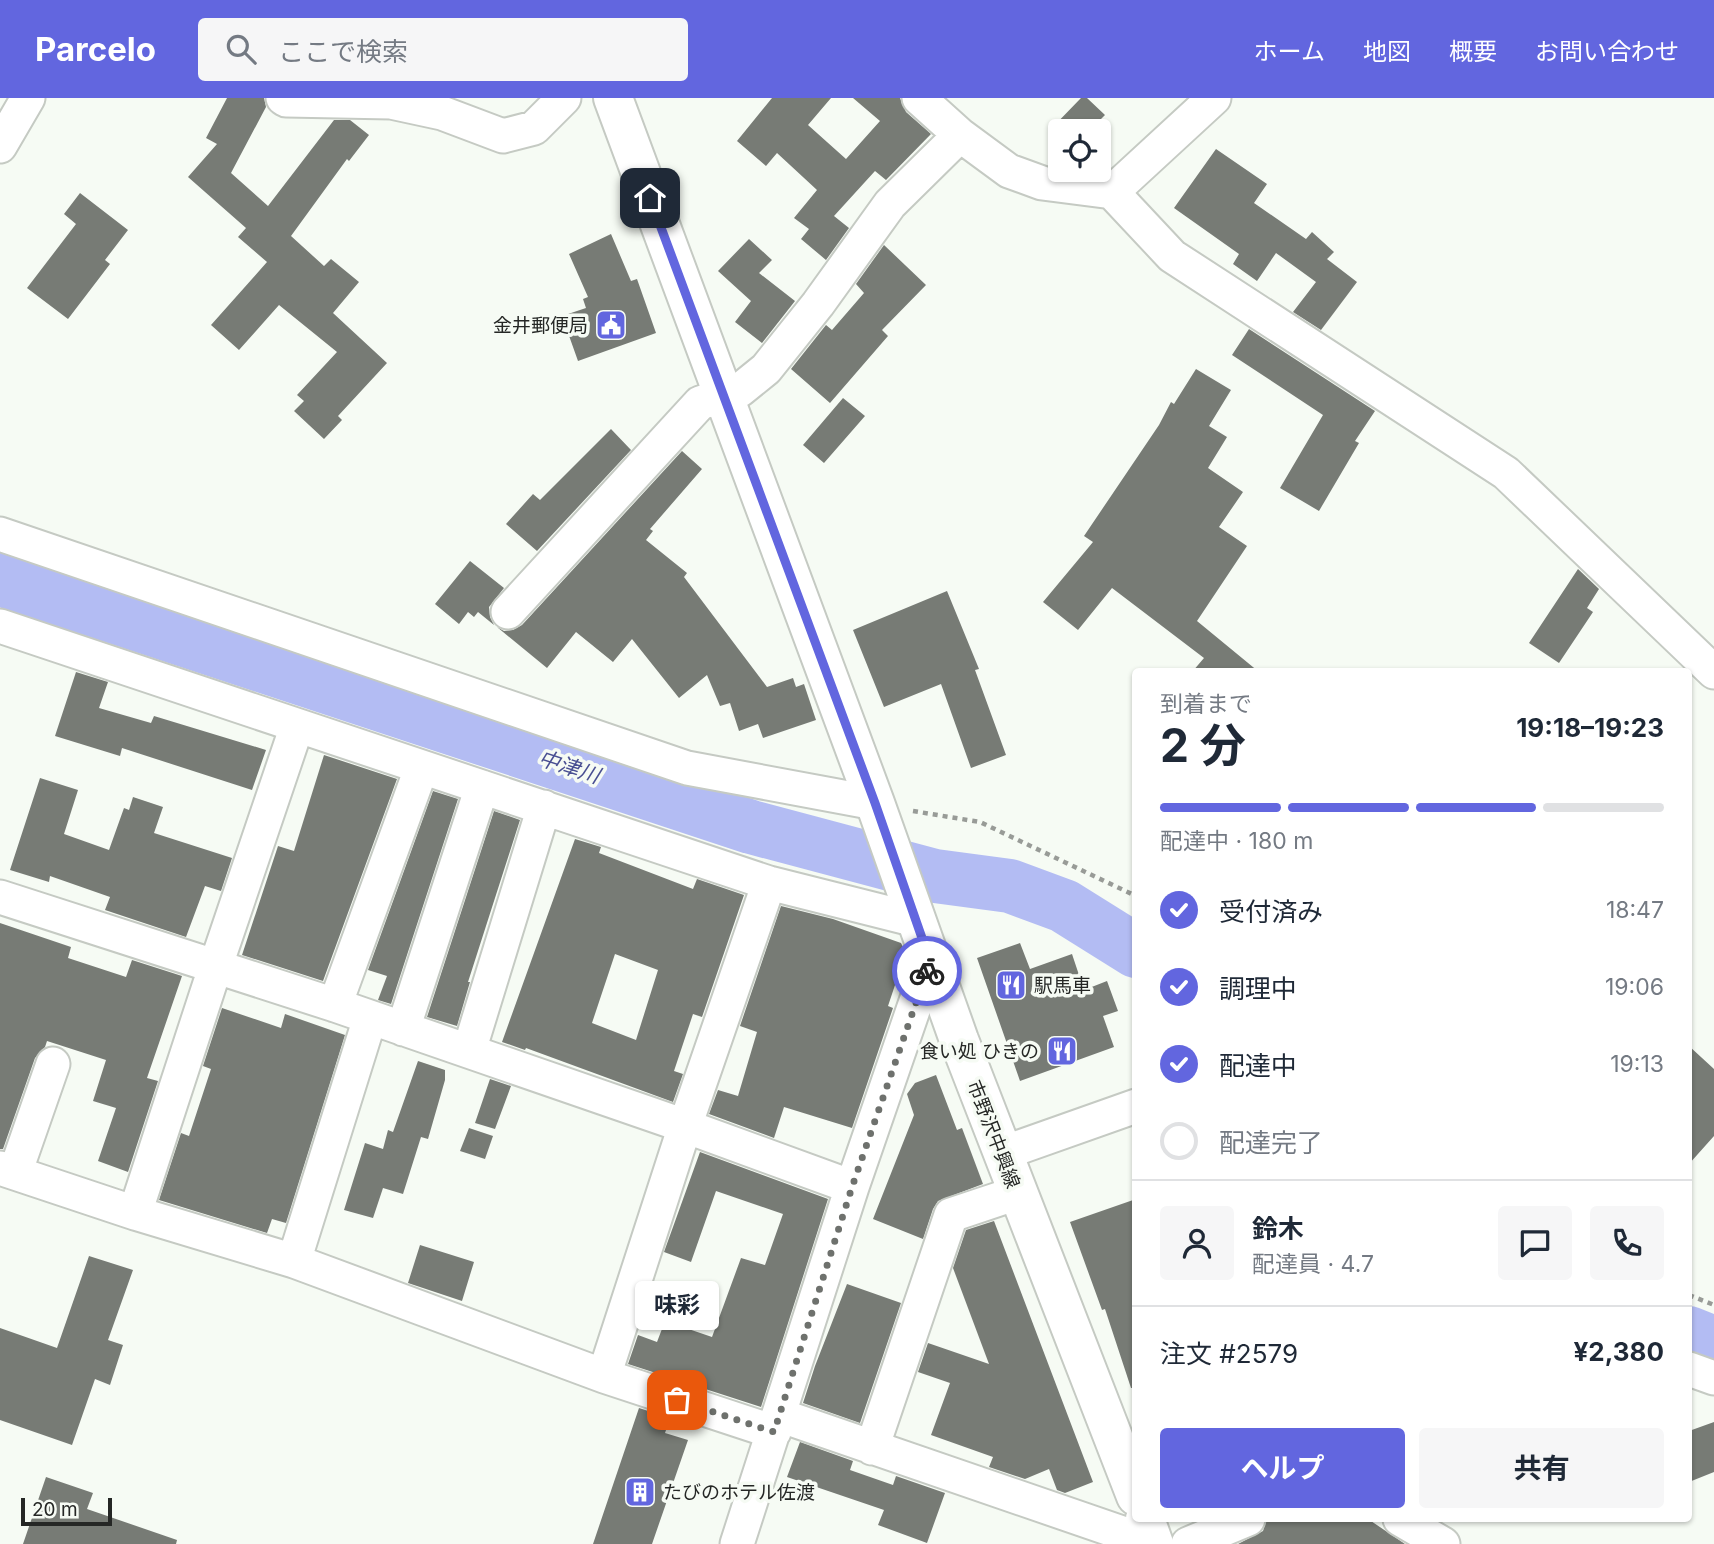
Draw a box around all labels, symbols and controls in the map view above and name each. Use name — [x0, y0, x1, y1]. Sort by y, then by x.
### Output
search box — [198, 18, 688, 81]
text: Parcelo — [35, 29, 156, 69]
icon: search — [222, 30, 260, 68]
text: ここで検索 — [278, 36, 408, 67]
text: ホーム — [1254, 37, 1325, 66]
text: 地図 — [1363, 37, 1411, 66]
text: 概要 — [1449, 37, 1497, 66]
text: お問い合わせ — [1535, 37, 1679, 66]
map controls — [1048, 119, 1111, 182]
button: locate — [1048, 119, 1111, 182]
pin — [620, 168, 680, 228]
icon: home — [631, 179, 669, 217]
public building icon: 金井郵便局 — [594, 308, 628, 342]
place label: 金井郵便局 — [493, 314, 588, 337]
text: 到着まで — [1160, 690, 1252, 718]
text: 19:18–19:23 — [1516, 712, 1664, 743]
text: 2 分 — [1160, 717, 1246, 773]
water label: 中津川 — [535, 745, 605, 789]
text: 配達中 · 180 m — [1160, 827, 1313, 855]
icon: check — [1160, 891, 1198, 929]
text: 受付済み — [1219, 896, 1323, 927]
text: 18:47 — [1606, 896, 1664, 924]
courier — [892, 936, 962, 1006]
icon: bike — [908, 952, 946, 990]
restaurant icon: 駅馬車 — [994, 968, 1028, 1002]
icon: check — [1160, 968, 1198, 1006]
text: 調理中 — [1219, 973, 1297, 1004]
text: 19:06 — [1605, 973, 1664, 1001]
place label: 駅馬車 — [1034, 974, 1091, 997]
restaurant icon: 食い処 ひきの — [1045, 1034, 1079, 1068]
place label: 食い処 ひきの — [920, 1040, 1039, 1063]
icon: check — [1160, 1045, 1198, 1083]
text: 配達中 — [1219, 1050, 1297, 1081]
text: 19:13 — [1610, 1050, 1664, 1078]
street label: 市野沢中興線 — [962, 1077, 1025, 1192]
text: 配達完了 — [1219, 1127, 1323, 1158]
button: person — [1160, 1206, 1234, 1280]
button: chat — [1498, 1206, 1572, 1280]
button: phone — [1590, 1206, 1664, 1280]
text: 鈴木 — [1252, 1213, 1304, 1244]
text: 配達員 · 4.7 — [1252, 1250, 1374, 1278]
callout: 味彩 — [635, 1281, 719, 1330]
text: 味彩 — [654, 1291, 700, 1319]
text: ¥2,380 — [1573, 1336, 1664, 1367]
text: 注文 #2579 — [1160, 1338, 1298, 1369]
pin — [647, 1370, 707, 1430]
icon: bag — [658, 1381, 696, 1419]
button: ヘルプ — [1160, 1428, 1405, 1508]
button: 共有 — [1419, 1428, 1664, 1508]
building icon: たびのホテル佐渡 — [623, 1475, 657, 1509]
place label: たびのホテル佐渡 — [663, 1481, 815, 1504]
scale bar — [21, 1495, 112, 1527]
text: 20 m — [32, 1498, 78, 1521]

